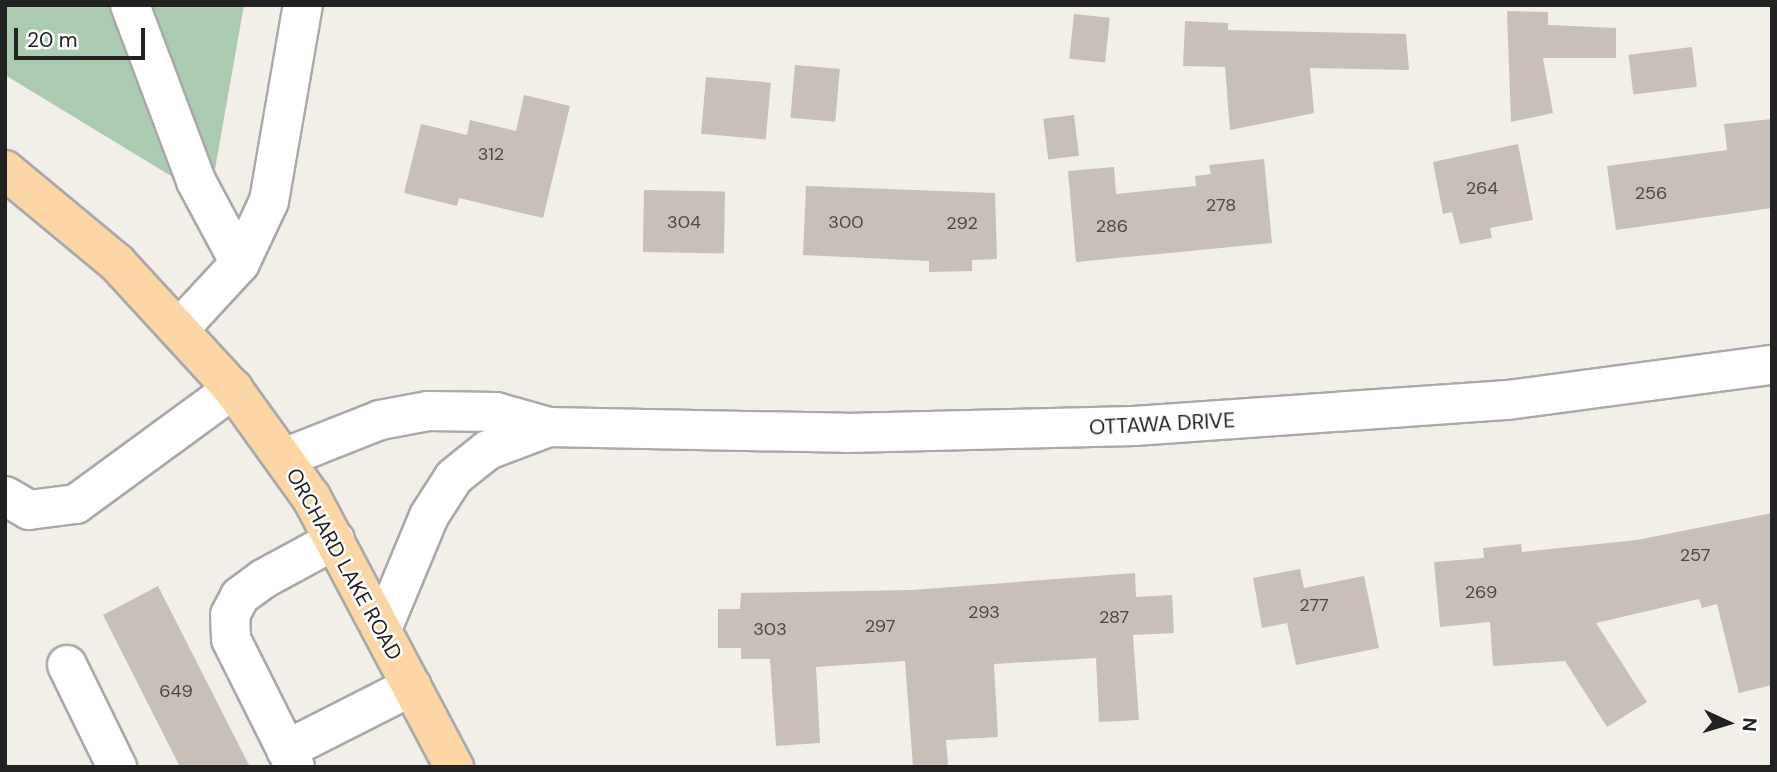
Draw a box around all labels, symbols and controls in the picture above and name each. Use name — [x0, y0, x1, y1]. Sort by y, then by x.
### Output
scale bar — [18, 14, 149, 58]
text: 20 m — [27, 26, 78, 54]
house number: 312 — [478, 143, 504, 165]
house number: 264 — [1466, 177, 1498, 199]
house number: 256 — [1635, 182, 1667, 204]
house number: 278 — [1206, 194, 1236, 216]
house number: 304 — [667, 211, 701, 233]
house number: 300 — [828, 211, 864, 233]
house number: 292 — [946, 212, 978, 234]
house number: 286 — [1096, 215, 1128, 237]
street label: OTTAWA DRIVE — [1088, 408, 1236, 440]
street label: ORCHARD LAKE ROAD — [281, 464, 407, 664]
house number: 257 — [1680, 544, 1710, 566]
house number: 269 — [1465, 581, 1497, 603]
house number: 277 — [1299, 594, 1329, 616]
house number: 293 — [968, 601, 1000, 623]
house number: 287 — [1099, 606, 1129, 628]
house number: 297 — [865, 615, 895, 637]
house number: 303 — [753, 618, 787, 640]
house number: 649 — [159, 680, 193, 702]
north arrow — [1693, 688, 1763, 758]
text: N — [1736, 717, 1762, 732]

